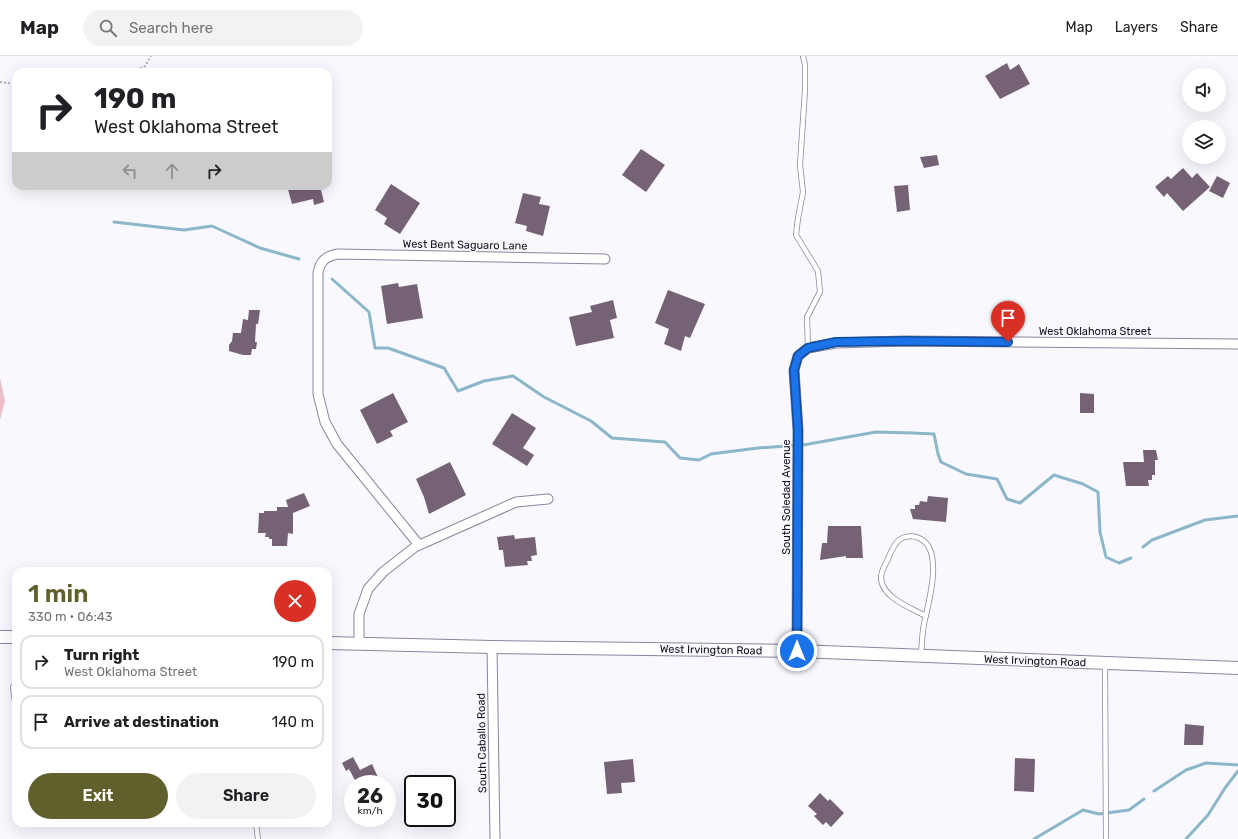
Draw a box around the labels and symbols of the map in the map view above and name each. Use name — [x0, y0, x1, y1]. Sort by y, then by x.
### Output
street label: West Bent Saguaro Lane — [403, 237, 527, 253]
pin — [991, 301, 1025, 342]
street label: West Oklahoma Street — [1039, 325, 1152, 338]
street label: South Soledad Avenue — [780, 439, 793, 555]
position arrow — [776, 630, 818, 672]
street label: West Irvington Road — [660, 643, 762, 657]
street label: West Irvington Road — [984, 653, 1086, 669]
street label: South Caballo Road — [475, 693, 489, 793]
speed limit sign: 30 — [404, 775, 456, 827]

